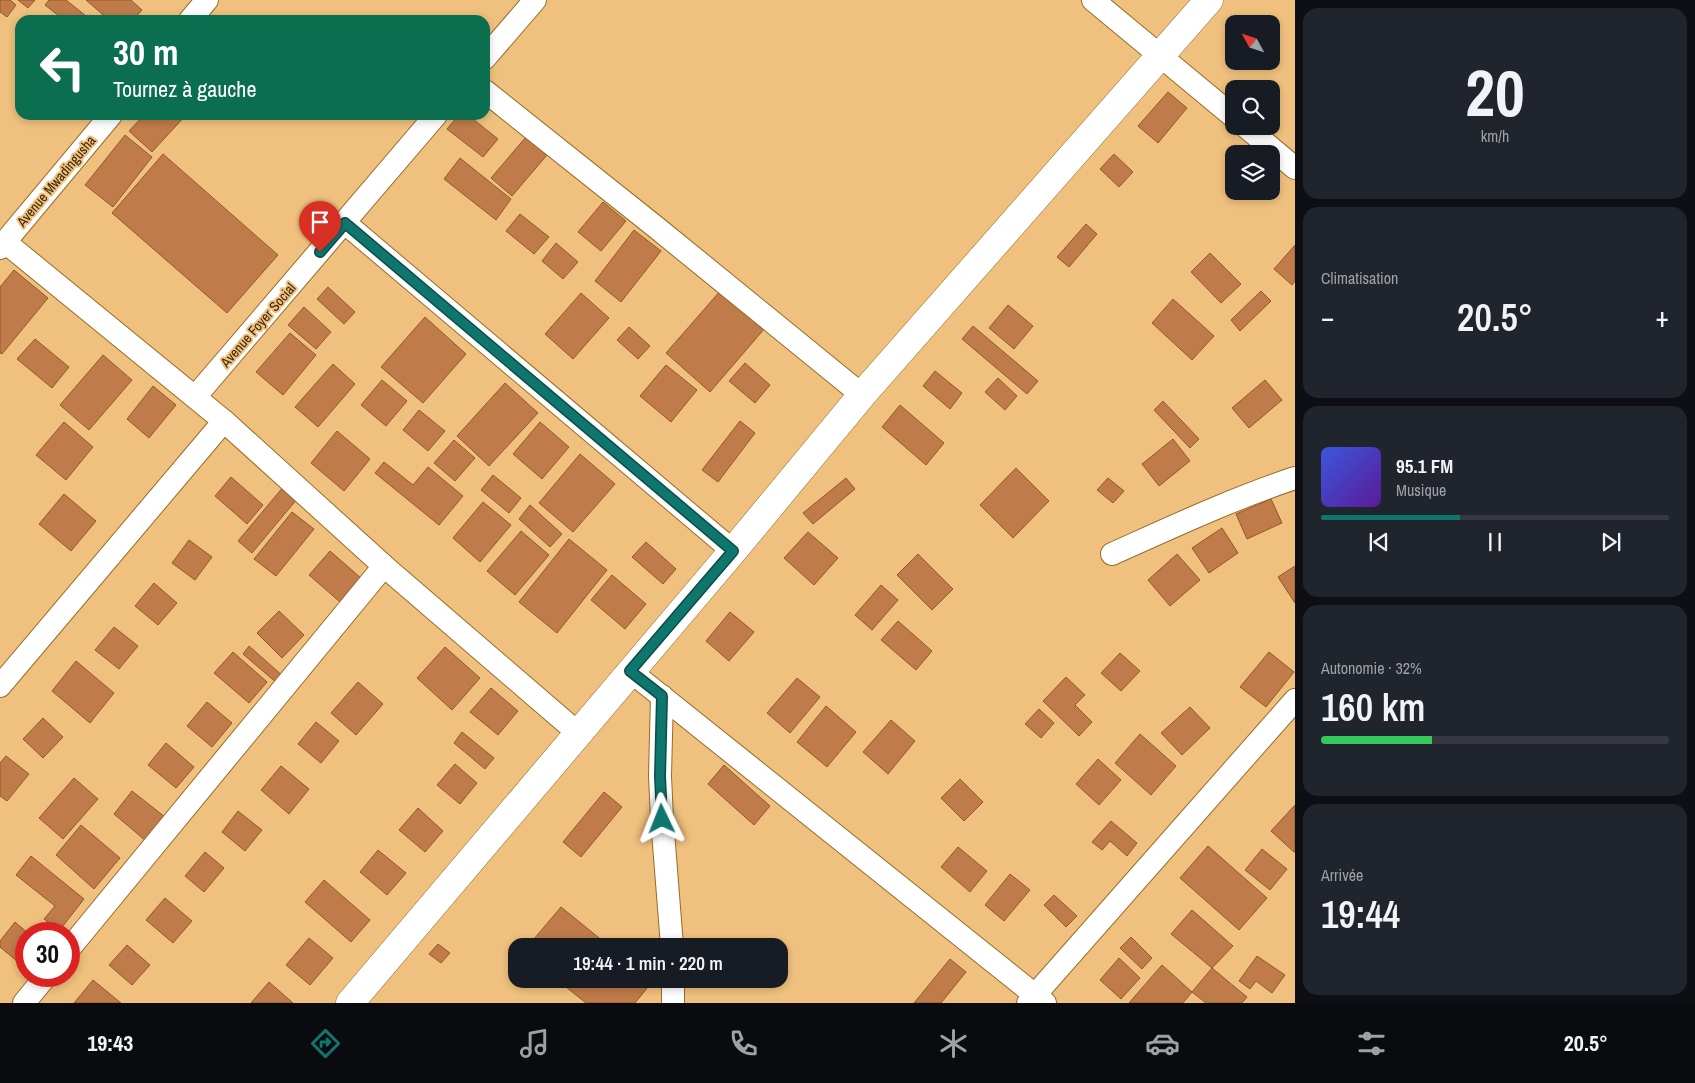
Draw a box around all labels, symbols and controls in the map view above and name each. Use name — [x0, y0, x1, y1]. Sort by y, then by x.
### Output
north arrow — [1225, 15, 1280, 70]
map controls — [1225, 15, 1280, 200]
text: 30 m — [113, 29, 178, 76]
icon: left — [30, 35, 95, 100]
text: 20 — [1465, 49, 1525, 136]
text: Tournez à gauche — [113, 74, 256, 104]
button: search — [1225, 80, 1280, 135]
text: km/h — [1481, 125, 1509, 147]
street label: Avenue Mwadingusha — [12, 131, 100, 231]
button: layers — [1225, 145, 1280, 200]
pin — [299, 201, 341, 252]
icon: arrive — [306, 208, 334, 236]
text: Climatisation — [1321, 267, 1398, 289]
street label: Avenue Foyer Social — [216, 279, 300, 372]
text: 20.5° — [1457, 292, 1533, 343]
text: − — [1321, 298, 1334, 336]
text: + — [1656, 298, 1669, 336]
text: 95.1 FM — [1396, 453, 1453, 479]
text: Musique — [1396, 479, 1446, 501]
icon: previous — [1365, 528, 1393, 556]
icon: pause — [1481, 528, 1509, 556]
icon: next — [1597, 528, 1625, 556]
text: Autonomie · 32% — [1321, 657, 1422, 679]
text: 160 km — [1321, 682, 1425, 733]
position arrow — [635, 792, 687, 844]
text: Arrivée — [1321, 864, 1363, 886]
text: 19:44 — [1321, 889, 1400, 940]
speed limit sign: 30 — [15, 922, 80, 987]
text: 19:44 · 1 min · 220 m — [573, 950, 723, 976]
icon: directions — [308, 1026, 343, 1061]
icon: music — [517, 1026, 552, 1061]
icon: phone — [726, 1026, 761, 1061]
icon: climate — [936, 1026, 971, 1061]
icon: car — [1145, 1026, 1180, 1061]
icon: filters — [1354, 1026, 1389, 1061]
text: 19:43 — [87, 1028, 133, 1058]
text: 20.5° — [1564, 1028, 1608, 1058]

